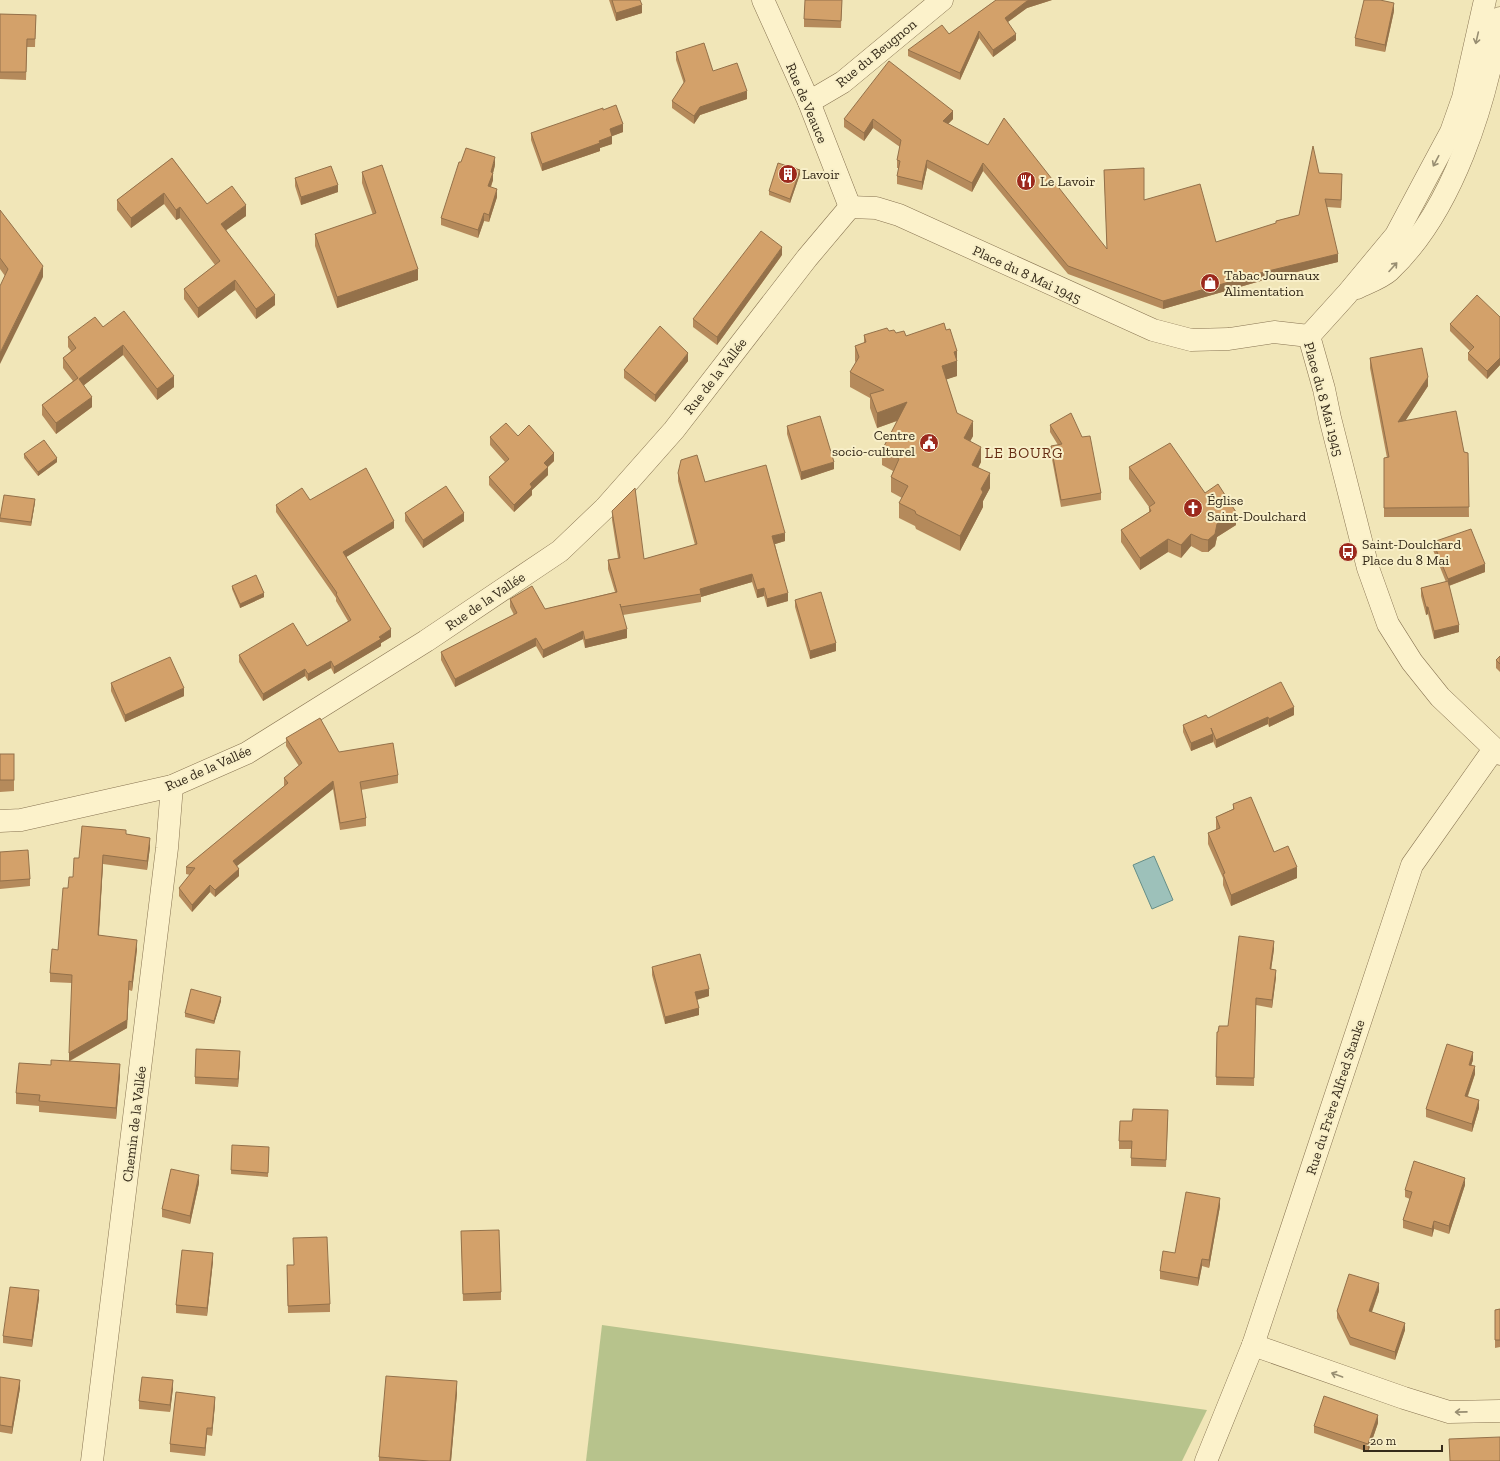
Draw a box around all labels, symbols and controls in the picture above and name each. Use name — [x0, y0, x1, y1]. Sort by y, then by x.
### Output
street label: Rue du Beugnon — [833, 16, 920, 91]
one-way arrow — [1473, 31, 1481, 44]
street label: Rue de Veauce — [782, 60, 831, 146]
one-way arrow — [1432, 154, 1439, 166]
building icon: Lavoir — [777, 163, 799, 185]
place label: Lavoir — [802, 166, 840, 183]
restaurant icon: Le Lavoir — [1015, 170, 1037, 192]
place label: Le Lavoir — [1040, 173, 1095, 190]
street label: Place du 8 Mai 1945 — [970, 242, 1084, 307]
one-way arrow — [1388, 262, 1397, 272]
place label: Tabac Journaux Alimentation — [1224, 267, 1319, 300]
shop icon: Tabac Journaux Alimentation — [1199, 272, 1221, 294]
street label: Rue de la Vallée — [680, 334, 751, 418]
street label: Place du 8 Mai 1945 — [1300, 340, 1347, 458]
place label: Centre socio-culturel — [832, 427, 915, 460]
public building icon: Centre socio-culturel — [918, 432, 940, 454]
district label: LE BOURG — [985, 444, 1063, 462]
place label: Église Saint-Doulchard — [1207, 492, 1306, 525]
church icon: Église Saint-Doulchard — [1182, 497, 1204, 519]
place label: Saint-Doulchard Place du 8 Mai — [1362, 536, 1461, 569]
bus stop icon: Saint-Doulchard Place du 8 Mai — [1337, 541, 1359, 563]
street label: Rue de la Vallée — [442, 568, 529, 634]
street label: Rue de la Vallée — [163, 742, 254, 795]
street label: Rue du Frère Alfred Stanke — [1302, 1017, 1369, 1177]
street label: Chemin de la Vallée — [119, 1065, 150, 1183]
one-way arrow — [1331, 1370, 1343, 1378]
one-way arrow — [1455, 1408, 1468, 1415]
scale bar — [1364, 1427, 1442, 1453]
text: 20 m — [1370, 1434, 1397, 1448]

